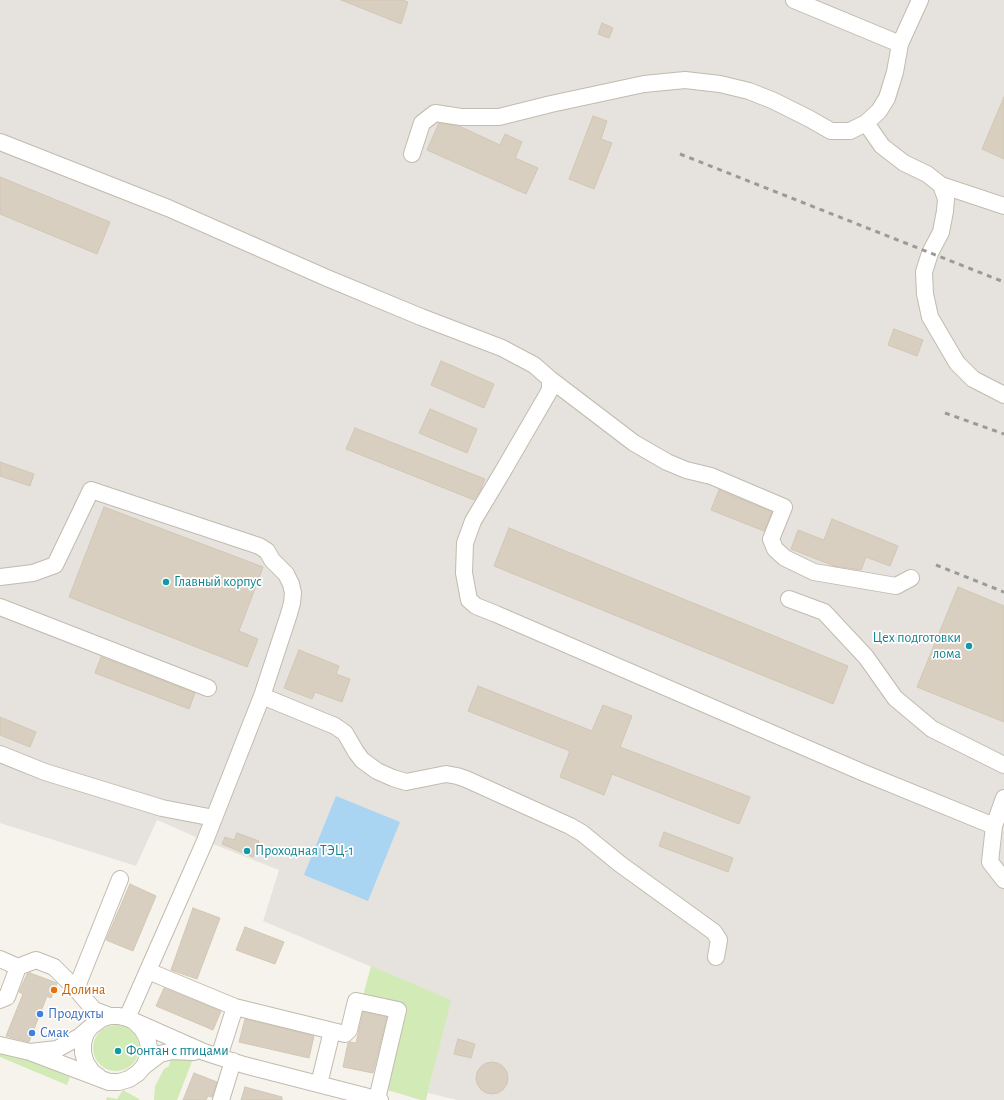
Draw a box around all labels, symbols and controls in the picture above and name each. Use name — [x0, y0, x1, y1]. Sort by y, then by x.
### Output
place label: Главный корпус — [174, 574, 262, 590]
marker: Главный корпус — [161, 577, 171, 587]
place label: Цех подготовки лома — [873, 630, 961, 662]
marker: Цех подготовки лома — [964, 641, 974, 651]
place label: Проходная ТЭЦ-1 — [255, 843, 354, 859]
marker: Проходная ТЭЦ-1 — [242, 846, 252, 856]
place label: Долина — [62, 982, 105, 998]
marker: Долина — [49, 985, 59, 995]
place label: Продукты — [48, 1006, 104, 1022]
marker: Продукты — [35, 1009, 45, 1019]
place label: Смак — [40, 1025, 69, 1041]
marker: Смак — [27, 1028, 37, 1038]
place label: Фонтан с птицами — [126, 1043, 229, 1059]
marker: Фонтан с птицами — [113, 1046, 123, 1056]

